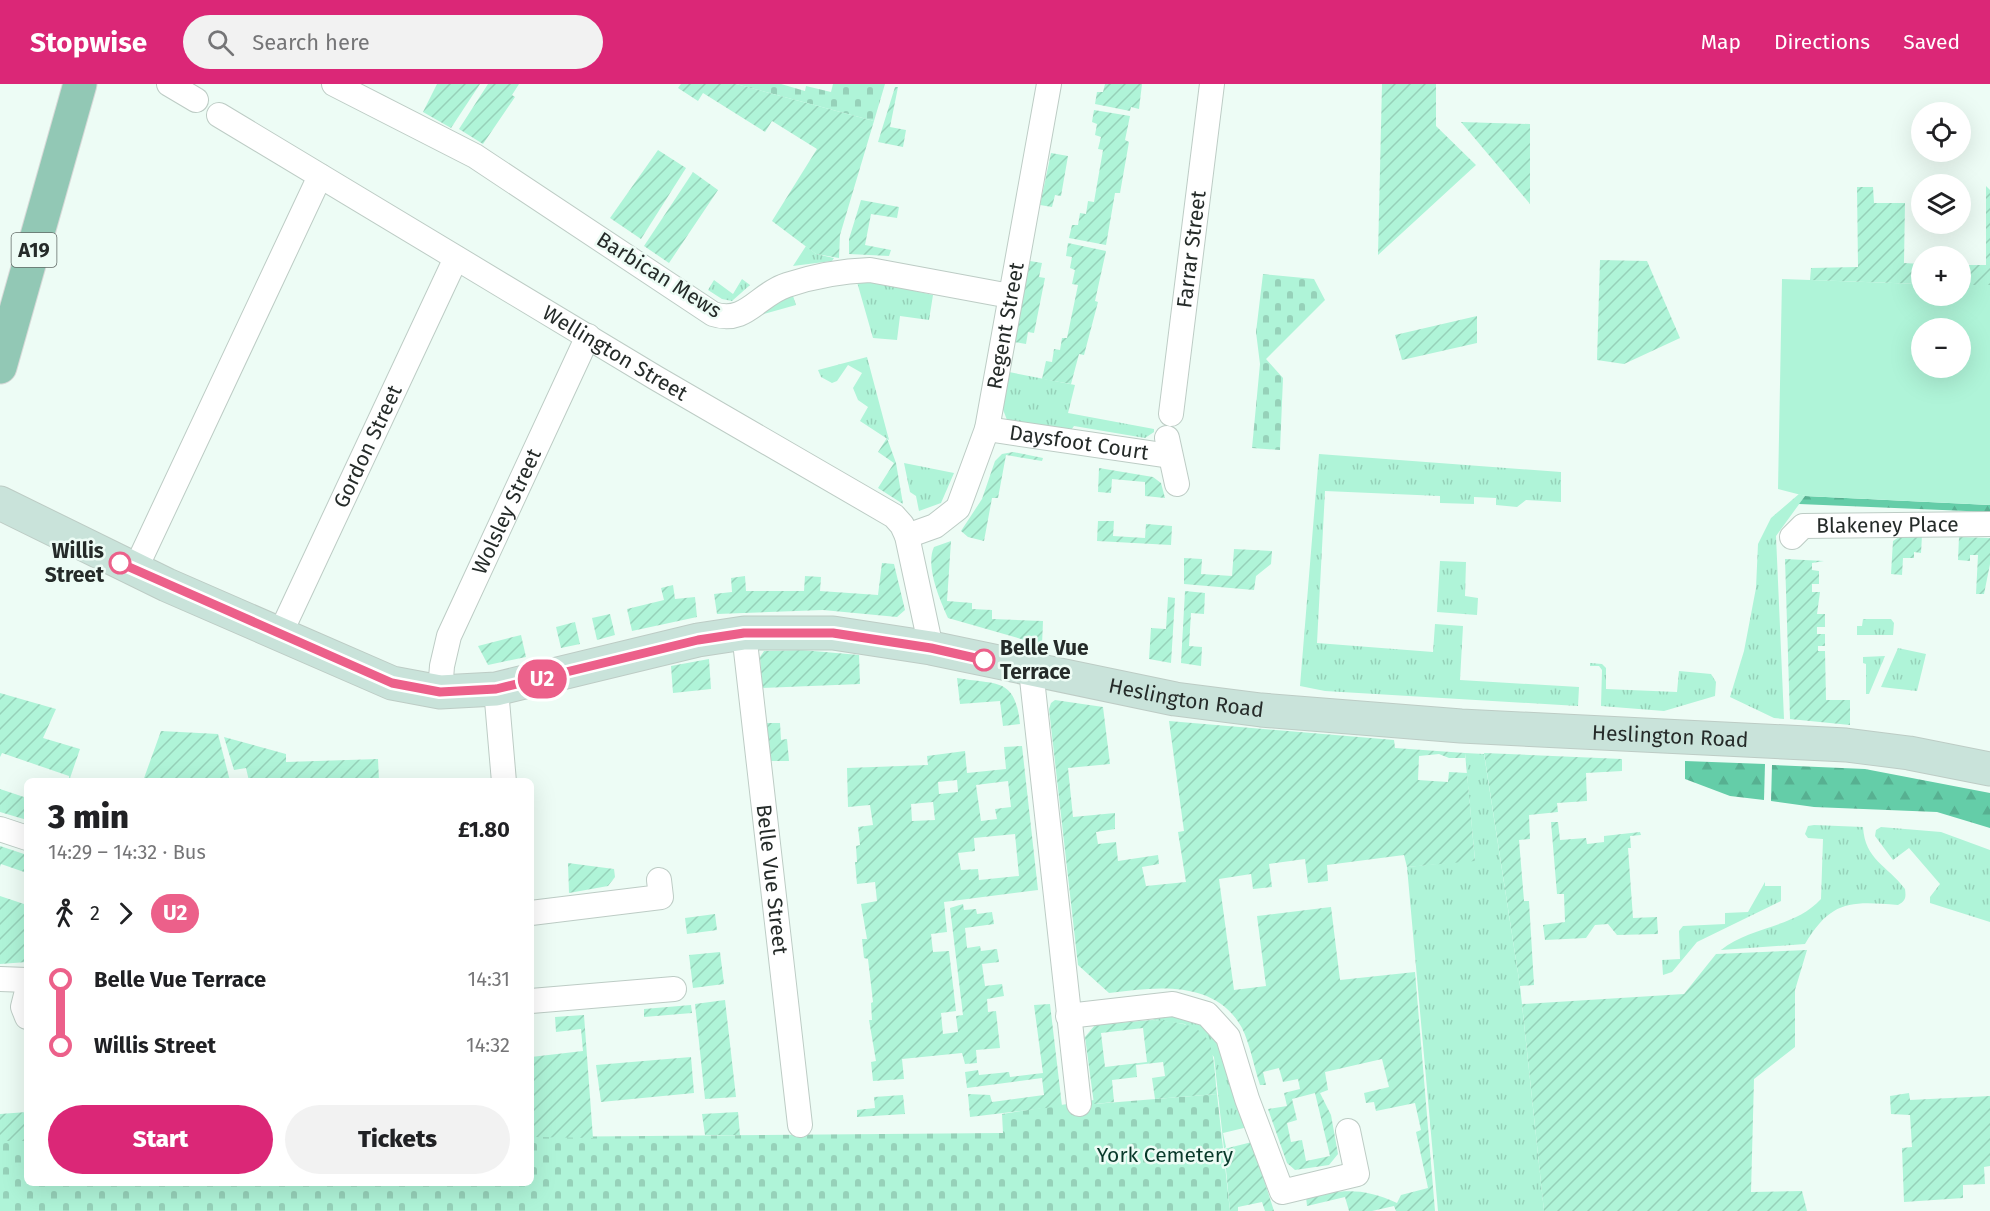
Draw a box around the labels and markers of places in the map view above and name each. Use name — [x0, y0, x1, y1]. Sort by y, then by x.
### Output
place label: Willis Street — [45, 538, 105, 588]
marker: Willis Street — [109, 552, 131, 574]
place label: Belle Vue Terrace — [1000, 635, 1089, 685]
marker: Belle Vue Terrace — [973, 649, 995, 671]

